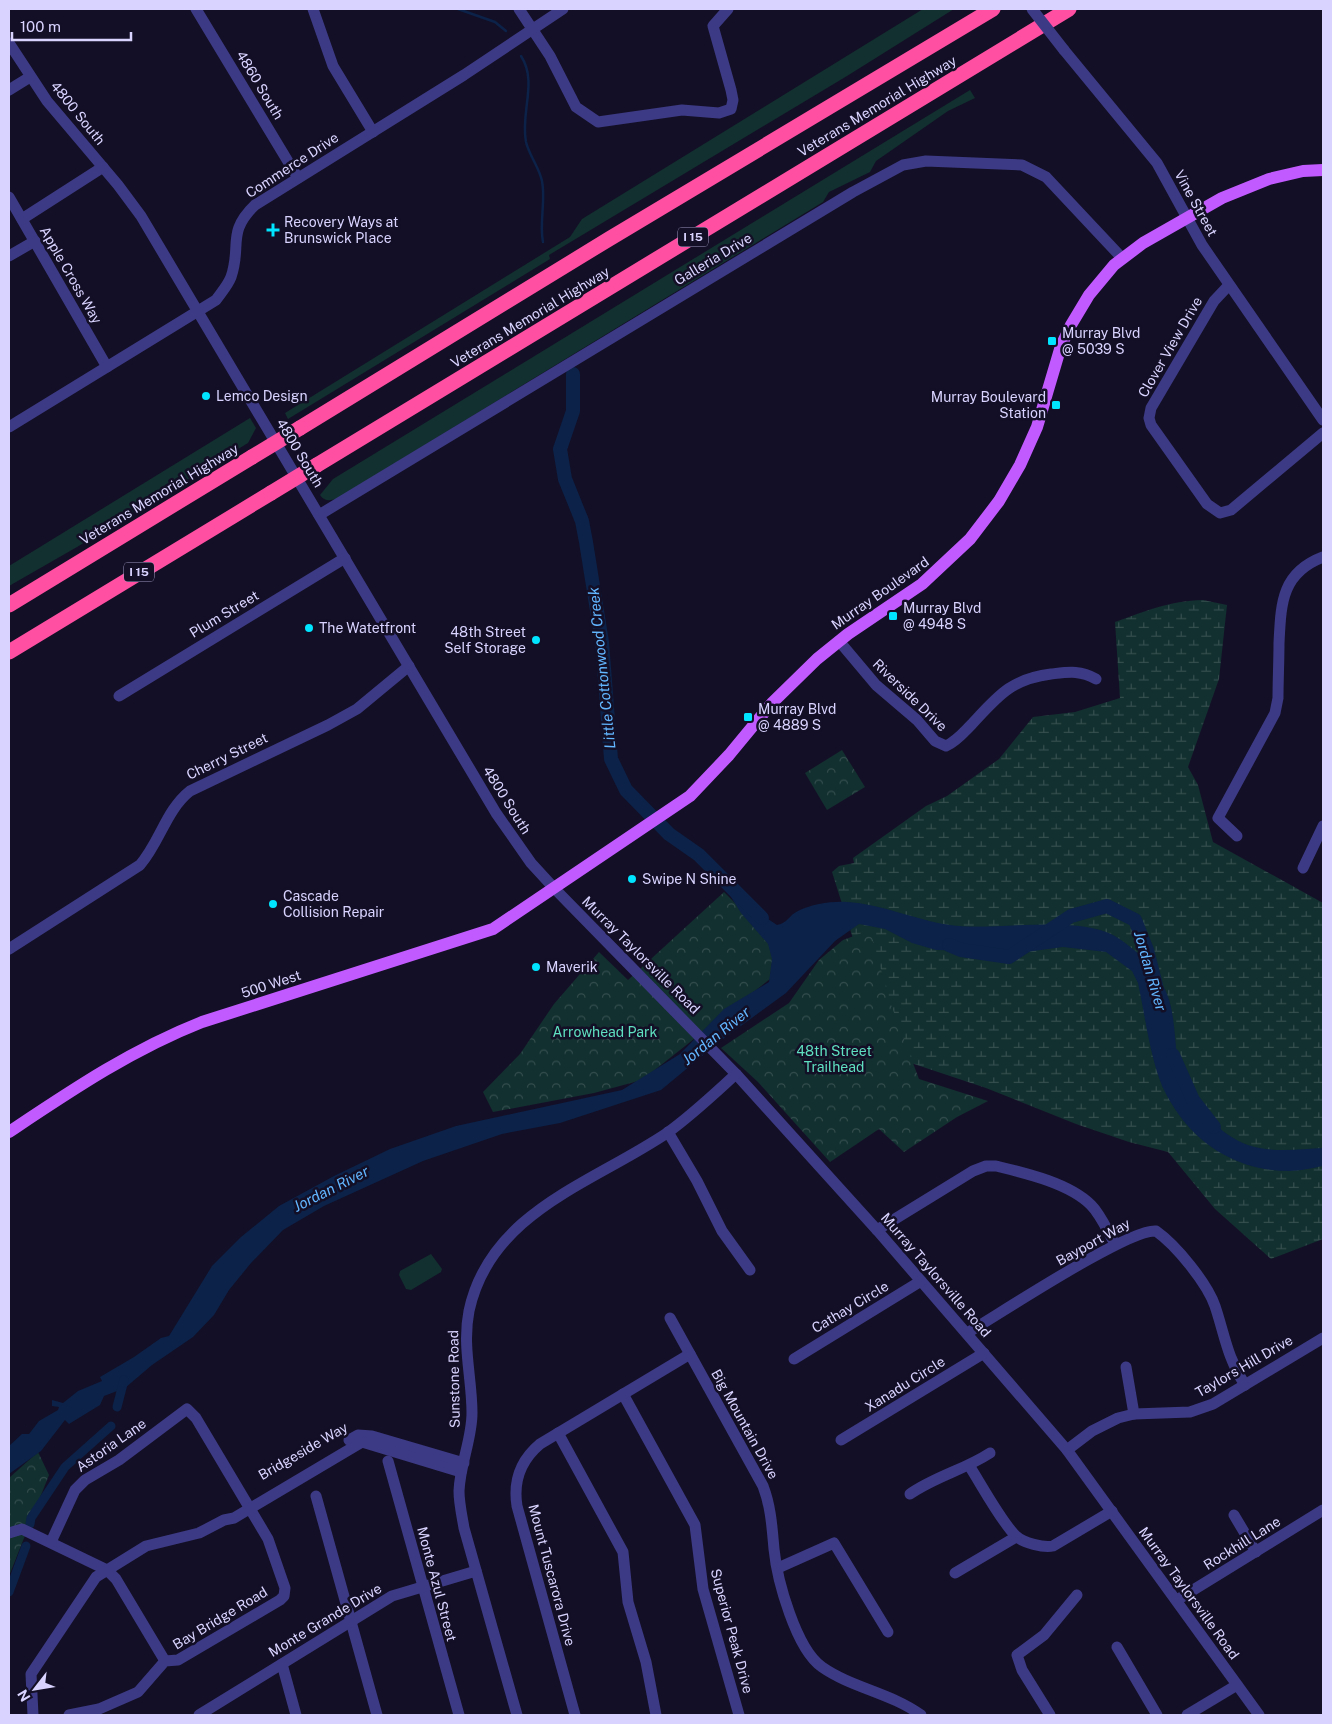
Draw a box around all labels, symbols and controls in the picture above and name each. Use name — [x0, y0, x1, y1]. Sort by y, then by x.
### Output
scale bar — [12, 10, 131, 42]
text: 100 m — [20, 18, 61, 35]
street label: 4860 South — [233, 48, 287, 122]
street label: Veterans Memorial Highway — [795, 52, 960, 160]
street label: 4800 South — [48, 78, 108, 148]
street label: Commerce Drive — [243, 129, 341, 201]
street label: Vine Street — [1171, 167, 1221, 239]
place label: Recovery Ways at Brunswick Place — [284, 214, 398, 246]
marker: Recovery Ways at Brunswick Place — [266, 223, 280, 237]
street label: Apple Cross Way — [37, 224, 106, 327]
road number: I 15 — [678, 228, 708, 246]
street label: Galleria Drive — [671, 230, 755, 288]
street label: Veterans Memorial Highway — [448, 263, 613, 371]
street label: Clover View Drive — [1135, 294, 1205, 400]
place label: Murray Blvd @ 5039 S — [1062, 325, 1140, 357]
marker: Murray Blvd @ 5039 S — [1046, 335, 1058, 347]
place label: Lemco Design — [216, 388, 308, 404]
place label: Murray Boulevard Station — [931, 389, 1046, 421]
marker: Lemco Design — [200, 390, 212, 402]
marker: Murray Boulevard Station — [1050, 399, 1062, 411]
street label: 4800 South — [273, 416, 327, 490]
street label: Veterans Memorial Highway — [77, 440, 242, 548]
street label: Murray Boulevard — [828, 553, 932, 633]
road number: I 15 — [124, 562, 154, 582]
water label: Little Cottonwood Creek — [584, 586, 618, 750]
street label: Plum Street — [187, 587, 261, 641]
place label: Murray Blvd @ 4948 S — [903, 600, 981, 632]
marker: Murray Blvd @ 4948 S — [887, 610, 899, 622]
place label: The Watetfront — [319, 620, 416, 636]
marker: The Watetfront — [303, 622, 315, 634]
place label: 48th Street Self Storage — [444, 624, 526, 656]
marker: 48th Street Self Storage — [530, 634, 542, 646]
street label: Riverside Drive — [870, 656, 950, 734]
place label: Murray Blvd @ 4889 S — [758, 701, 836, 733]
marker: Murray Blvd @ 4889 S — [742, 711, 754, 723]
street label: Cherry Street — [184, 729, 270, 783]
street label: 4800 South — [480, 763, 534, 837]
place label: Swipe N Shine — [642, 871, 737, 887]
marker: Swipe N Shine — [626, 873, 638, 885]
place label: Cascade Collision Repair — [283, 888, 384, 920]
street label: Murray Taylorsville Road — [579, 893, 703, 1017]
marker: Cascade Collision Repair — [267, 898, 279, 910]
water label: Jordan River — [1131, 929, 1170, 1013]
place label: Maverik — [546, 959, 598, 975]
marker: Maverik — [530, 961, 542, 973]
street label: 500 West — [239, 967, 303, 1001]
water label: Jordan River — [678, 1003, 753, 1068]
park label: Arrowhead Park — [553, 1024, 658, 1040]
park label: 48th Street Trailhead — [796, 1043, 872, 1075]
water label: Jordan River — [290, 1162, 372, 1215]
street label: Murray Taylorsville Road — [878, 1210, 994, 1340]
street label: Bayport Way — [1053, 1215, 1133, 1269]
street label: Cathay Circle — [809, 1278, 891, 1336]
street label: Sunstone Road — [445, 1330, 463, 1428]
street label: Taylors Hill Drive — [1193, 1332, 1296, 1400]
street label: Xanadu Circle — [862, 1353, 948, 1415]
street label: Big Mountain Drive — [708, 1366, 782, 1482]
street label: Astoria Lane — [73, 1415, 149, 1475]
street label: Bridgeside Way — [255, 1419, 351, 1483]
street label: Mount Tuscarora Drive — [525, 1502, 579, 1648]
street label: Rockhill Lane — [1201, 1513, 1283, 1573]
street label: Murray Taylorsville Road — [1136, 1524, 1242, 1662]
street label: Monte Azul Street — [414, 1525, 460, 1643]
street label: Superior Peak Drive — [708, 1567, 756, 1695]
street label: Monte Grande Drive — [266, 1580, 384, 1660]
street label: Bay Bridge Road — [170, 1584, 270, 1652]
north arrow — [10, 1664, 60, 1714]
text: N — [14, 1687, 34, 1705]

